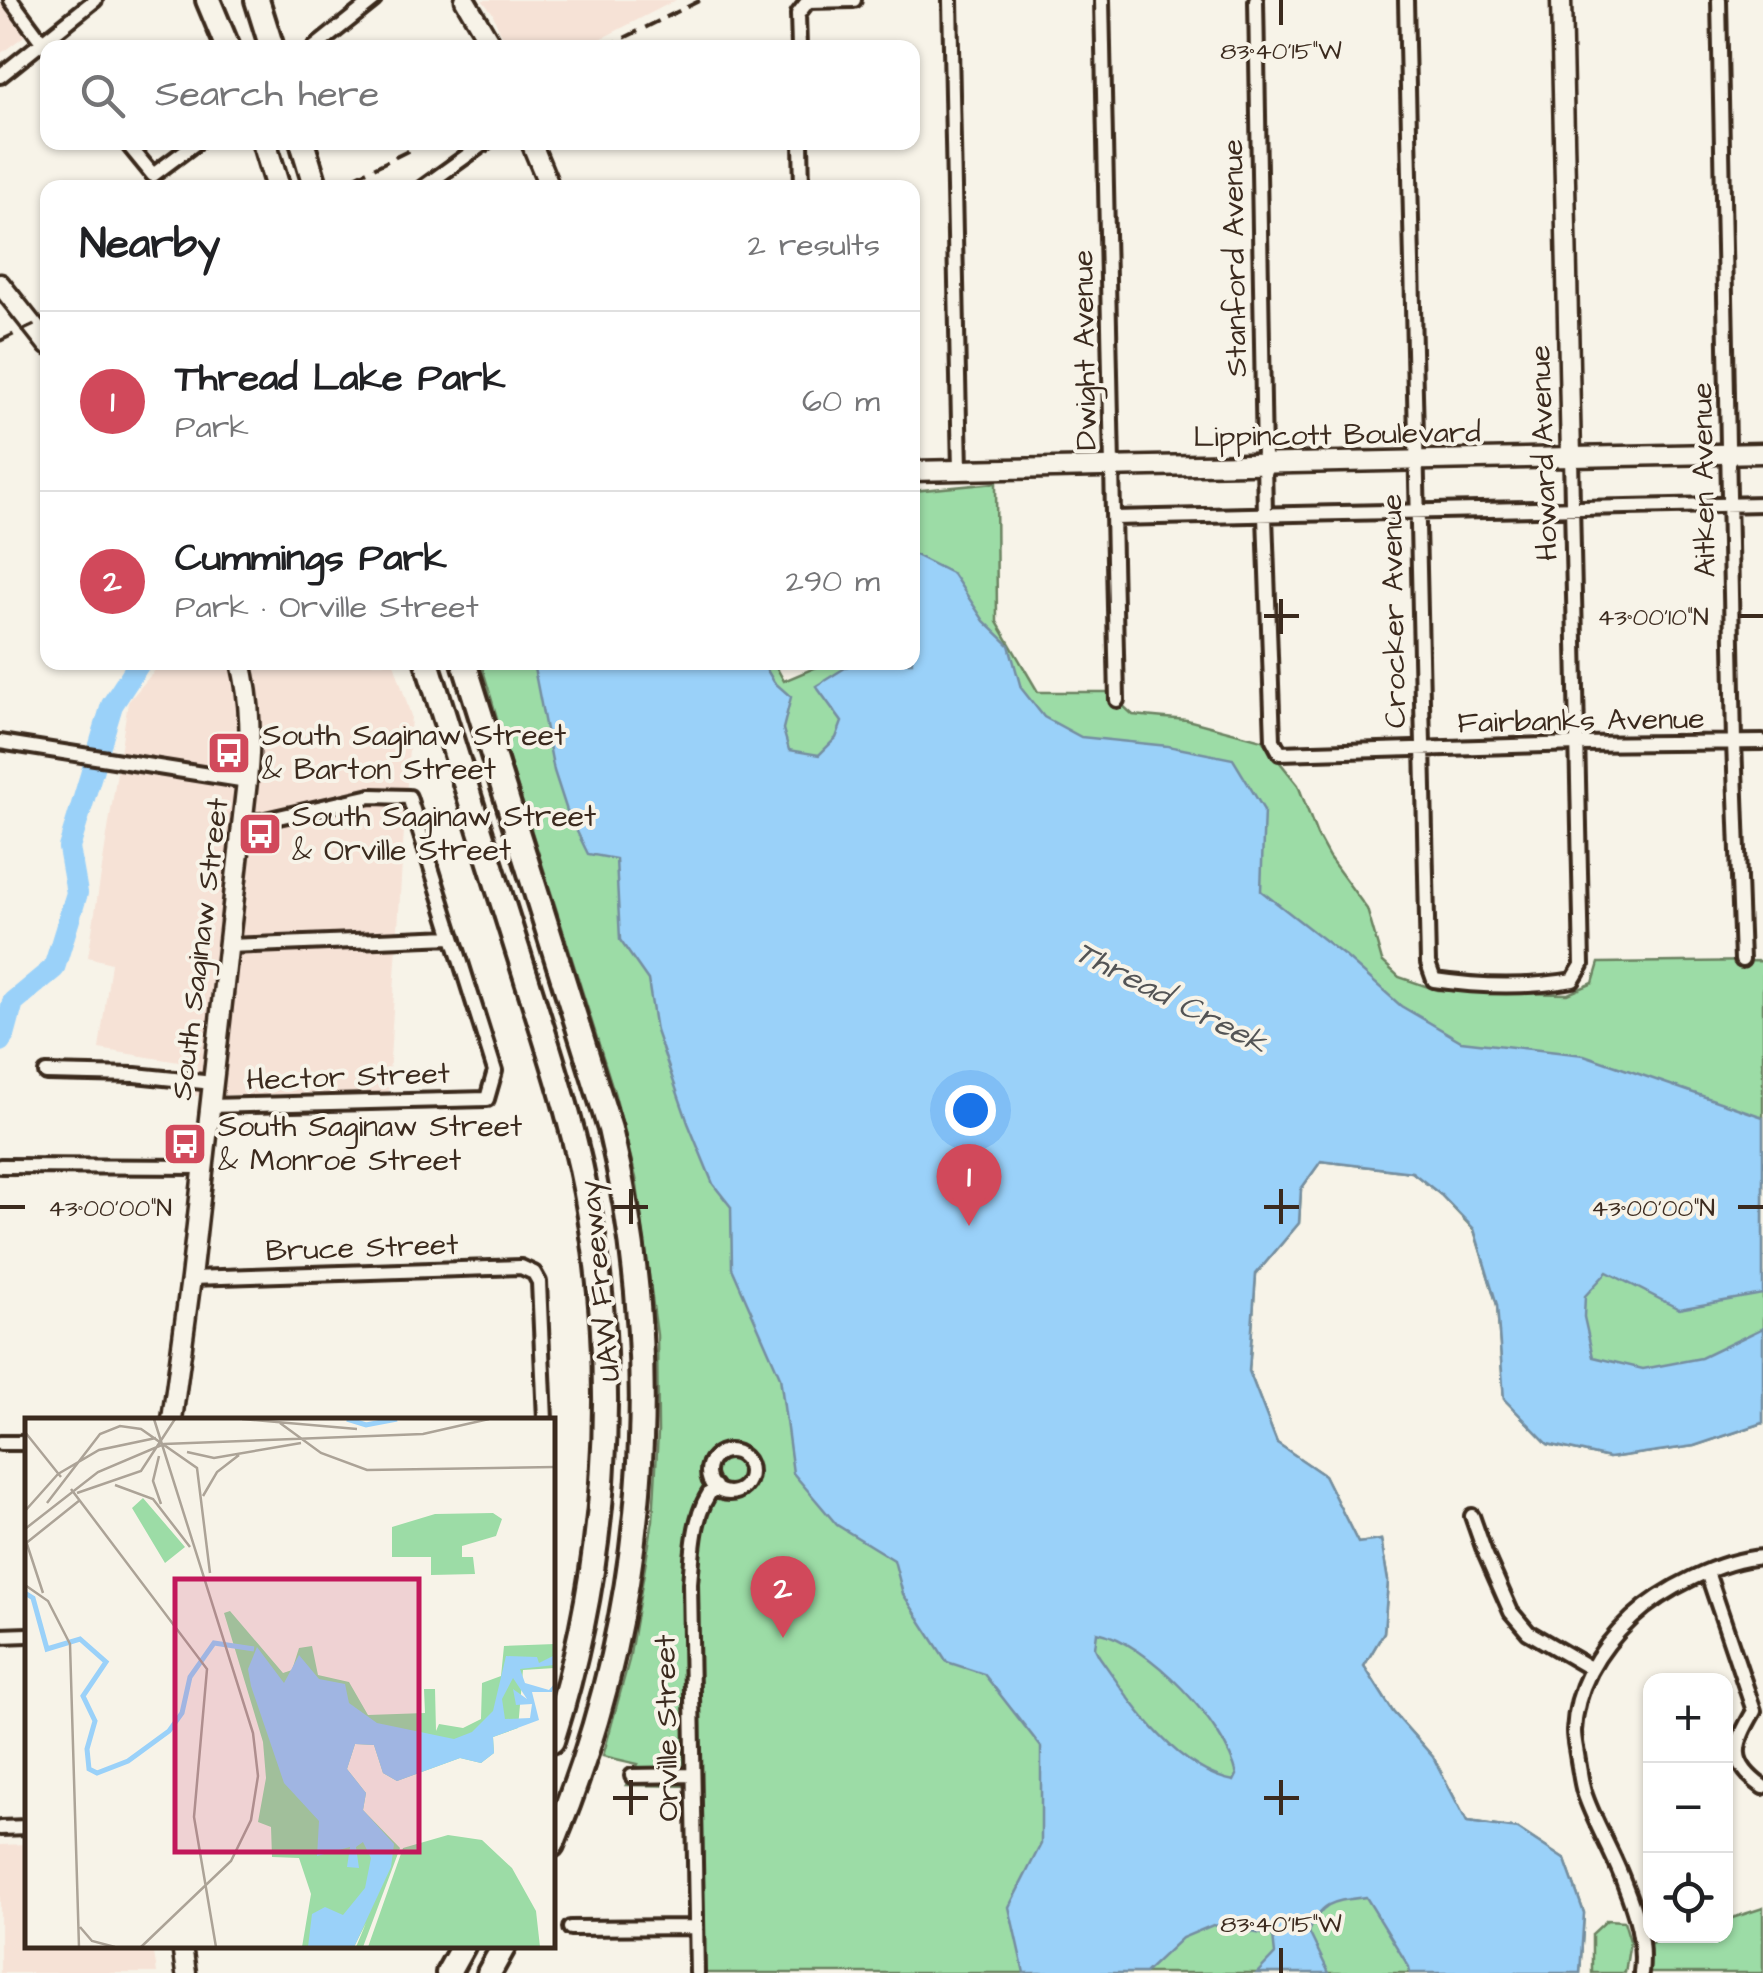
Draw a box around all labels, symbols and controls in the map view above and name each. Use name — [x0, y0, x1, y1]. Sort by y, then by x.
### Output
text: 83°40'15"W — [1220, 34, 1342, 69]
search box — [40, 40, 920, 150]
icon: search — [75, 68, 130, 123]
text: Search here — [155, 69, 379, 121]
street label: Stanford Avenue — [1212, 139, 1258, 377]
text: Nearby — [80, 216, 220, 274]
text: 2 results — [748, 223, 880, 268]
street label: Dwight Avenue — [1062, 250, 1109, 450]
street label: Howard Avenue — [1519, 344, 1569, 562]
text: Thread Lake Park — [175, 353, 506, 405]
text: 1 — [110, 379, 115, 424]
text: 60 m — [802, 379, 880, 424]
street label: Aitken Avenue — [1681, 382, 1727, 578]
text: Park — [175, 405, 249, 450]
street label: Lippincott Boulevard — [1193, 411, 1481, 459]
street label: Crocker Avenue — [1371, 493, 1417, 729]
text: Cummings Park — [175, 533, 447, 585]
text: 2 — [103, 559, 122, 604]
text: 290 m — [786, 559, 880, 604]
text: Park · Orville Street — [175, 585, 479, 630]
text: 43°00'10"N — [1597, 600, 1709, 635]
street label: Fairbanks Avenue — [1457, 698, 1705, 744]
place label: South Saginaw Street & Barton Street — [262, 715, 566, 791]
bus stop icon: South Saginaw Street & Barton Street — [206, 730, 252, 776]
street label: South Saginaw Street — [161, 796, 240, 1103]
place label: South Saginaw Street & Orville Street — [292, 796, 596, 872]
bus stop icon: South Saginaw Street & Orville Street — [237, 811, 283, 857]
water label: Thread Creek — [1067, 930, 1276, 1067]
street label: Hector Street — [246, 1052, 450, 1102]
your location — [945, 1085, 996, 1136]
place label: South Saginaw Street & Monroe Street — [218, 1106, 522, 1182]
bus stop icon: South Saginaw Street & Monroe Street — [162, 1121, 208, 1167]
pin: 1 — [936, 1144, 1002, 1226]
street label: UAW Freeway — [569, 1178, 632, 1384]
text: 43°00'00"N — [48, 1191, 172, 1226]
text: 43°00'00"N — [1591, 1191, 1715, 1226]
street label: Bruce Street — [265, 1224, 459, 1272]
inset map — [25, 1418, 555, 1948]
pin: 2 — [750, 1556, 816, 1638]
street label: Orville Street — [644, 1634, 690, 1822]
map controls — [1643, 1673, 1733, 1943]
button: + — [1643, 1673, 1733, 1763]
button: − — [1643, 1763, 1733, 1853]
button: locate — [1643, 1853, 1733, 1943]
text: 83°40'15"W — [1220, 1907, 1342, 1942]

